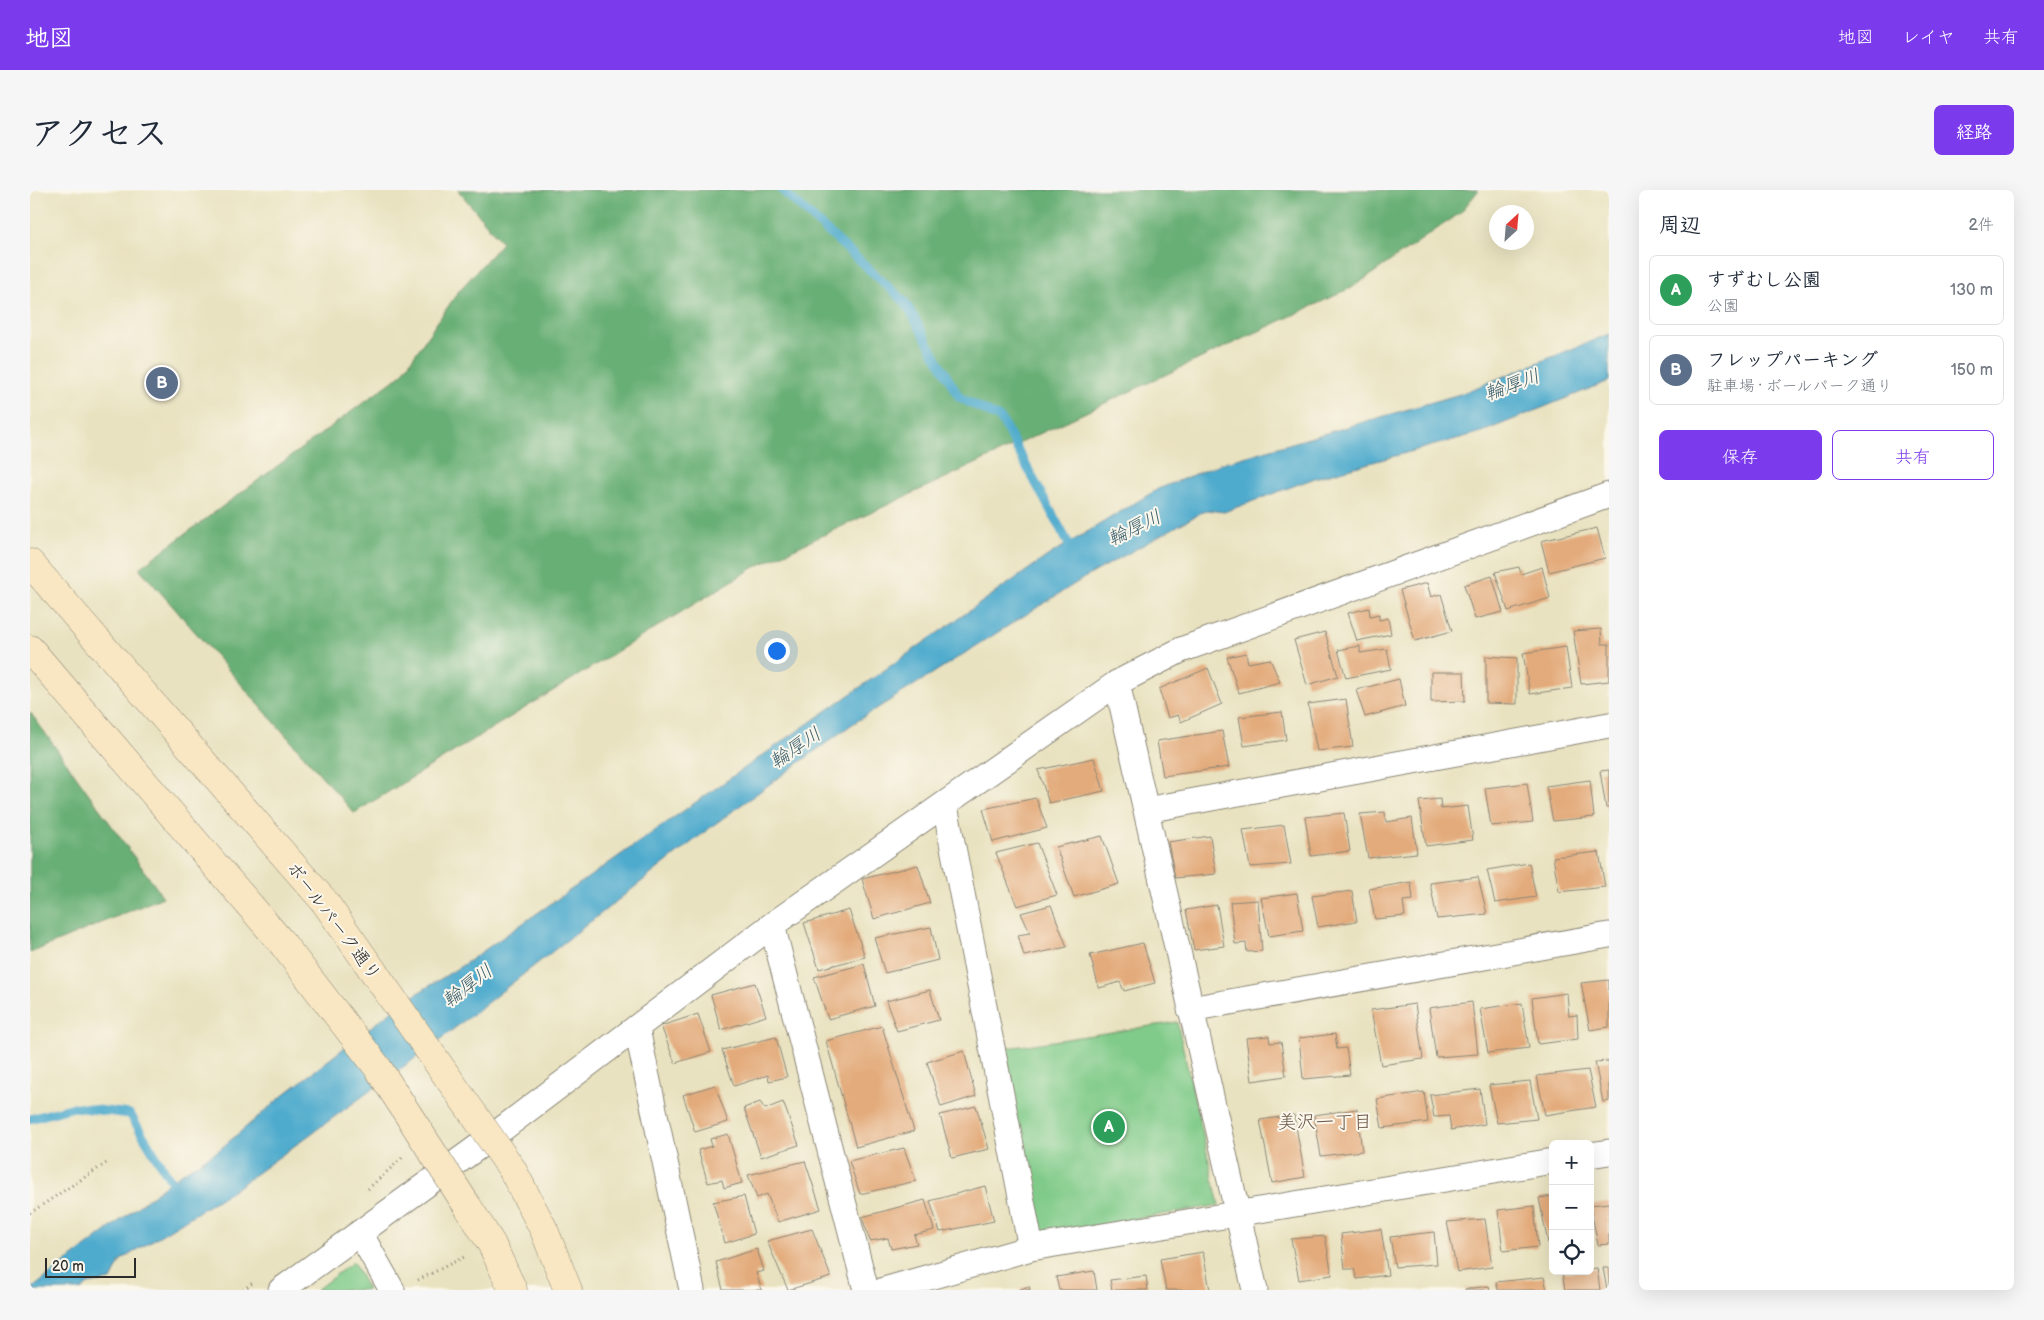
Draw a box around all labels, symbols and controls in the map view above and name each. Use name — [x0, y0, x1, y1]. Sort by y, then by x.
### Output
text: 地図 — [25, 24, 73, 53]
text: 地図 — [1838, 27, 1874, 48]
text: レイヤ — [1902, 27, 1955, 48]
text: 共有 — [1983, 27, 2019, 48]
button: 経路 — [1934, 105, 2014, 155]
text: アクセス — [30, 113, 168, 156]
north arrow — [1489, 205, 1534, 250]
text: 周辺 — [1659, 213, 1701, 238]
text: 2件 — [1969, 216, 1994, 235]
text: すずむし公園 — [1707, 269, 1821, 292]
text: A — [1671, 281, 1681, 300]
text: 130 m — [1950, 281, 1993, 300]
text: 公園 — [1707, 297, 1739, 316]
text: フレップパーキング — [1707, 349, 1878, 372]
text: B — [1670, 361, 1682, 380]
text: 150 m — [1951, 361, 1993, 380]
pin: B — [146, 364, 178, 402]
water label: 輪厚川 — [1482, 365, 1543, 406]
text: 駐車場 · ボールパーク通り — [1707, 377, 1892, 396]
button: 保存 — [1659, 430, 1822, 480]
button: 共有 — [1832, 430, 1994, 480]
water label: 輪厚川 — [1104, 506, 1165, 551]
your location — [764, 638, 790, 664]
water label: 輪厚川 — [766, 723, 826, 774]
street label: ボールパーク通り — [282, 858, 385, 985]
water label: 輪厚川 — [438, 960, 498, 1013]
pin: A — [1093, 1108, 1125, 1146]
district label: 美沢一丁目 — [1277, 1111, 1373, 1134]
map controls — [1549, 1140, 1594, 1275]
button: + — [1549, 1140, 1594, 1185]
button: − — [1549, 1185, 1594, 1230]
button: locate — [1549, 1230, 1594, 1275]
scale bar — [45, 1255, 136, 1278]
text: 20 m — [52, 1258, 84, 1275]

